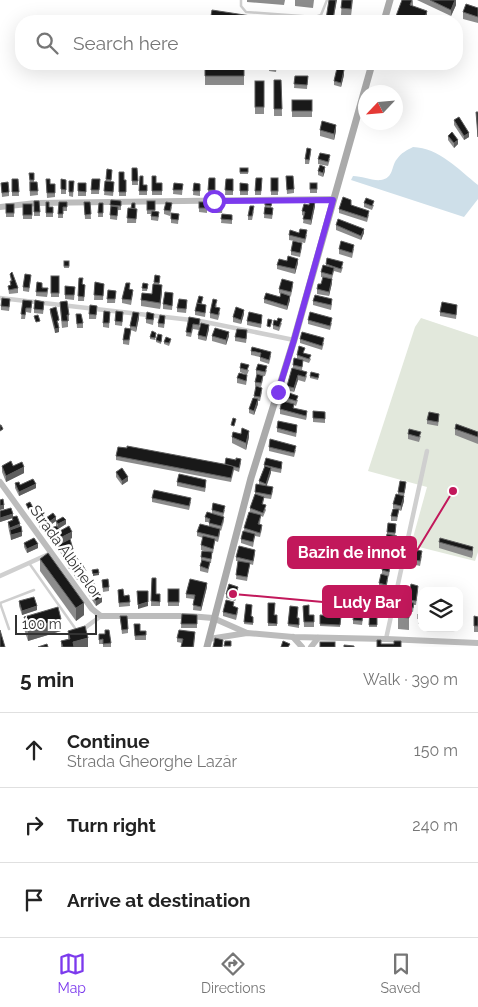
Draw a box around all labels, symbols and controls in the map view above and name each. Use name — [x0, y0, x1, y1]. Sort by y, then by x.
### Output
search box — [15, 15, 463, 70]
icon: search — [33, 29, 61, 57]
text: Search here — [73, 32, 179, 54]
north arrow — [358, 85, 403, 130]
route start — [203, 190, 226, 213]
route end — [267, 381, 290, 404]
street label: Strada Albinelor — [26, 502, 106, 603]
callout: Bazin de innot — [288, 537, 416, 568]
text: Bazin de innot — [298, 543, 406, 562]
callout: Ludy Bar — [323, 586, 411, 617]
map controls — [418, 587, 463, 632]
button: layers — [418, 587, 463, 632]
text: Ludy Bar — [333, 593, 401, 612]
scale bar — [15, 612, 98, 635]
text: 100 m — [22, 616, 62, 632]
text: 5 min — [20, 667, 74, 692]
text: Walk · 390 m — [363, 670, 458, 689]
text: Continue — [67, 730, 150, 752]
icon: ahead — [20, 736, 48, 764]
text: 150 m — [414, 741, 458, 760]
text: Strada Gheorghe Lazăr — [67, 752, 237, 771]
icon: right — [20, 811, 48, 839]
text: Turn right — [67, 814, 156, 836]
text: 240 m — [412, 816, 458, 835]
icon: arrive — [20, 886, 48, 914]
text: Arrive at destination — [67, 889, 251, 911]
tab: Map — [57, 950, 86, 996]
tab: Directions — [201, 950, 266, 996]
tab: Saved — [380, 950, 421, 996]

